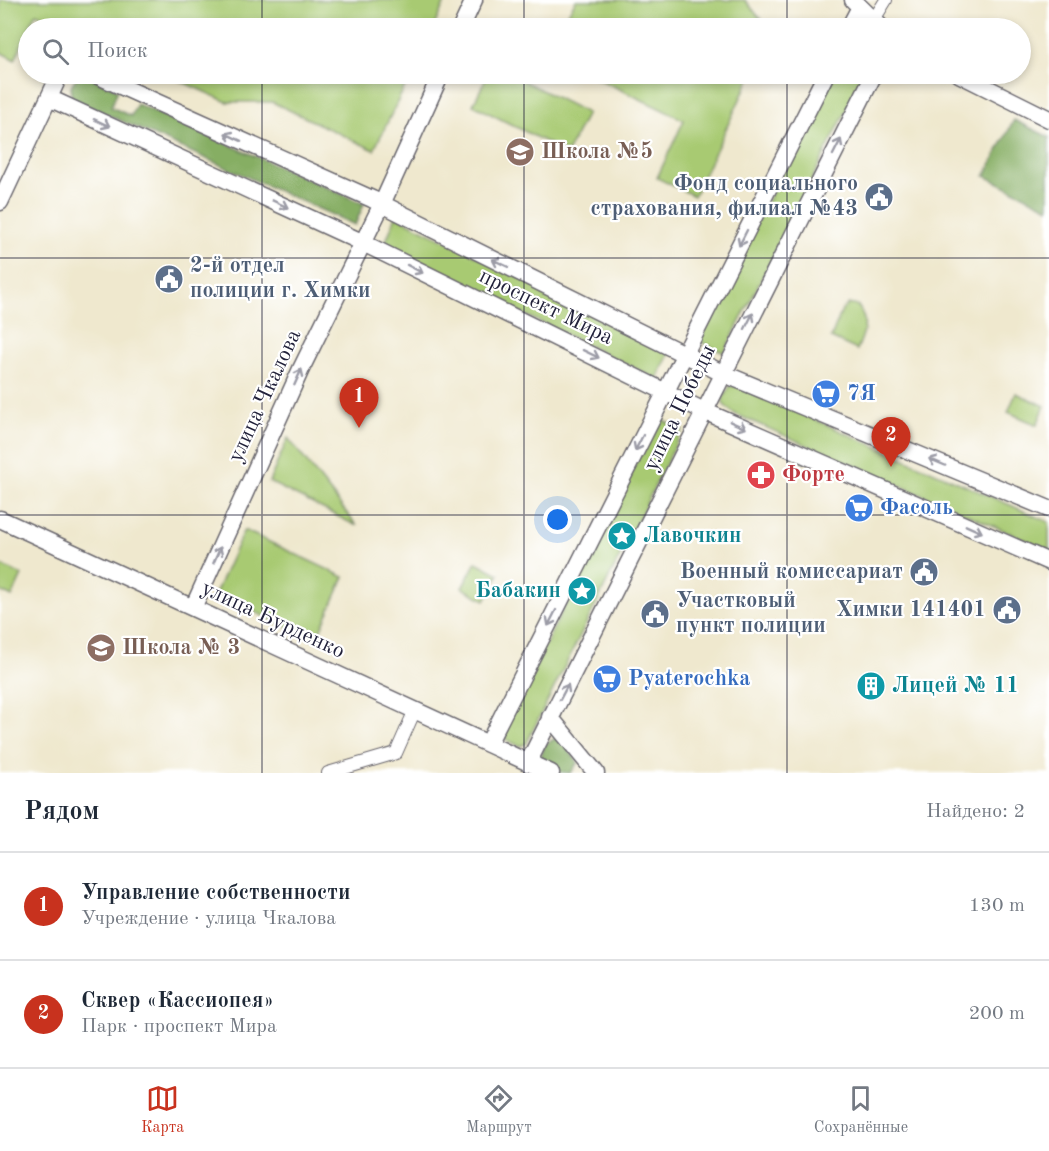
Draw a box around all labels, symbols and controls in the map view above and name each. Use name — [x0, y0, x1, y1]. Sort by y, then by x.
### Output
search box — [18, 18, 1031, 84]
icon: search — [39, 35, 72, 68]
text: Поиск — [87, 40, 148, 62]
one-way arrow — [93, 117, 111, 129]
one-way arrow — [224, 131, 242, 142]
school or university icon: Школа №5 — [504, 136, 536, 168]
one-way arrow — [831, 139, 843, 156]
place label: Школа №5 — [541, 141, 653, 163]
place label: Фонд социального страхования, филиал №43 — [591, 173, 858, 221]
public building icon: Фонд социального страхования, филиал №43 — [863, 181, 895, 213]
one-way arrow — [270, 199, 288, 210]
one-way arrow — [737, 229, 749, 246]
place label: 2-й отдел полиции г. Химки — [190, 255, 371, 302]
one-way arrow — [492, 257, 509, 269]
public building icon: 2-й отдел полиции г. Химки — [153, 263, 185, 295]
one-way arrow — [406, 263, 424, 275]
street label: проспект Мира — [475, 265, 617, 349]
one-way arrow — [743, 313, 755, 330]
street label: улица Чкалова — [225, 326, 305, 466]
street label: улица Победы — [640, 342, 720, 474]
one-way arrow — [581, 349, 599, 361]
one-way arrow — [292, 369, 304, 387]
pin: 1 — [340, 378, 378, 428]
supermarket icon: 7Я — [810, 378, 842, 410]
place label: 7Я — [847, 383, 876, 405]
pin: 2 — [872, 418, 910, 467]
one-way arrow — [728, 420, 746, 431]
one-way arrow — [633, 434, 644, 452]
one-way arrow — [928, 456, 947, 467]
pharmacy icon: Форте — [745, 459, 777, 491]
place label: Форте — [782, 464, 845, 486]
supermarket icon: Фасоль — [843, 492, 875, 524]
place label: Фасоль — [880, 497, 953, 519]
your location — [543, 505, 572, 534]
place icon: Лавочкин — [606, 520, 638, 552]
one-way arrow — [964, 524, 982, 536]
place label: Лавочкин — [643, 525, 741, 547]
one-way arrow — [212, 547, 224, 565]
public building icon: Военный комиссариат — [908, 556, 940, 588]
place label: Военный комиссариат — [680, 561, 903, 583]
place icon: Бабакин — [566, 575, 598, 607]
street label: улица Бурденко — [198, 577, 348, 663]
place label: Бабакин — [475, 580, 561, 602]
place label: Участковый пункт полиции — [676, 590, 826, 637]
public building icon: Химки 141401 — [991, 594, 1023, 626]
public building icon: Участковый пункт полиции — [639, 598, 671, 630]
place label: Химки 141401 — [836, 599, 986, 621]
one-way arrow — [546, 608, 557, 626]
school or university icon: Школа № 3 — [85, 632, 117, 664]
place label: Школа № 3 — [122, 637, 240, 659]
supermarket icon: Pyaterochka — [591, 663, 623, 695]
place label: Pyaterochka — [628, 668, 750, 690]
building icon: Лицей № 11 — [855, 670, 887, 702]
place label: Лицей № 11 — [892, 675, 1019, 697]
one-way arrow — [559, 683, 570, 701]
text: Рядом — [24, 799, 99, 825]
text: Найдено: 2 — [926, 802, 1025, 822]
text: Управление собственности — [81, 882, 351, 904]
text: 1 — [38, 896, 49, 916]
text: 130 m — [969, 896, 1025, 916]
text: Учреждение · улица Чкалова — [81, 909, 336, 929]
text: Сквер «Кассиопея» — [81, 990, 274, 1012]
text: 2 — [38, 1004, 49, 1024]
text: 200 m — [969, 1004, 1025, 1024]
text: Парк · проспект Мира — [81, 1017, 277, 1037]
tab: Карта — [141, 1082, 184, 1138]
tab: Маршрут — [466, 1082, 532, 1138]
tab: Сохранённые — [814, 1082, 908, 1138]

